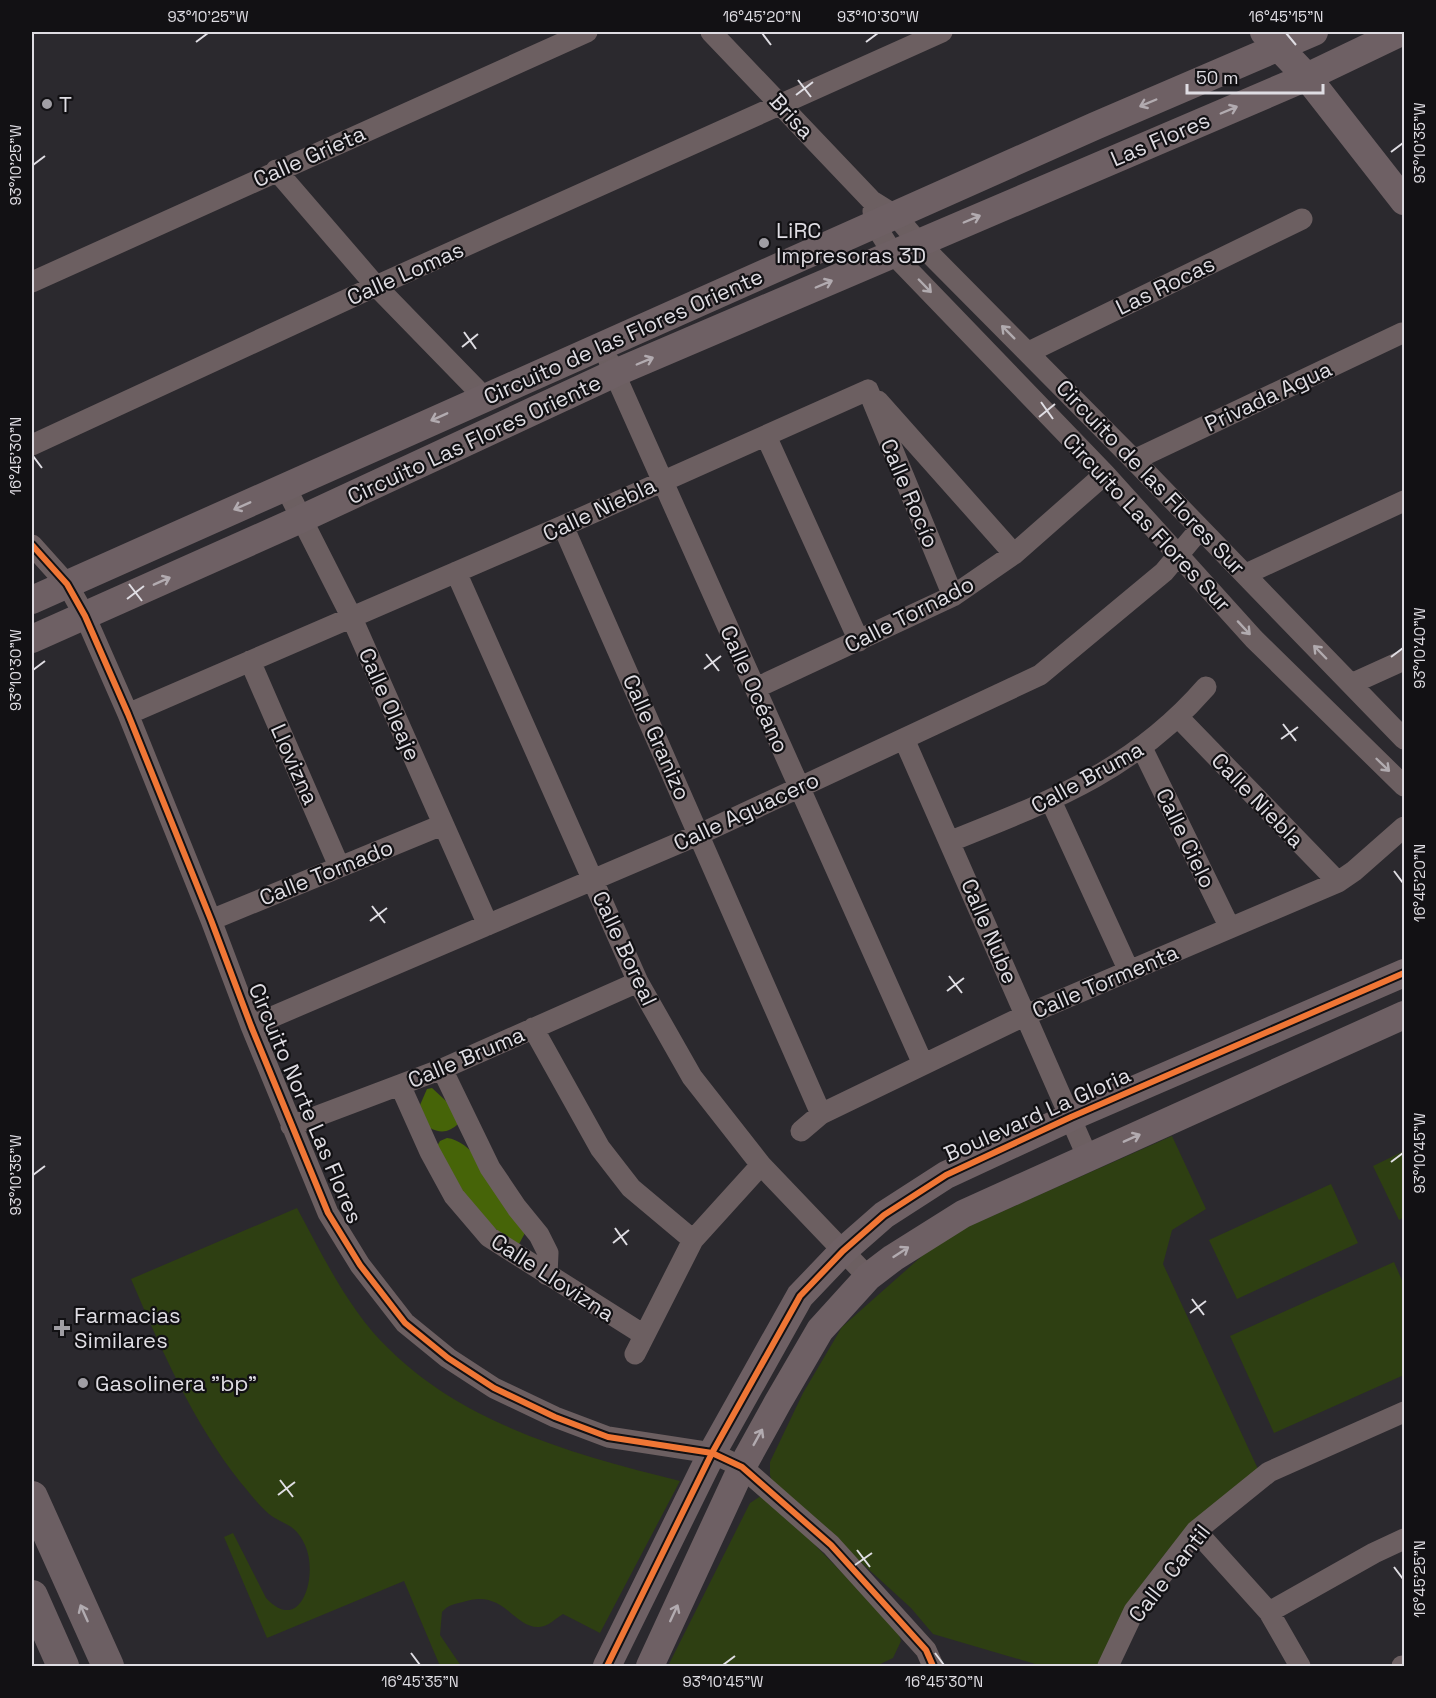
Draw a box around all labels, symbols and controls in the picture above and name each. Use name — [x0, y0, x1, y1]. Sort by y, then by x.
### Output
text: 93°10'25"W — [167, 7, 249, 26]
text: 16°45'20"N — [723, 7, 801, 26]
text: 93°10'30"W — [837, 7, 919, 26]
text: 16°45'15"N — [1249, 7, 1323, 26]
scale bar — [1187, 57, 1324, 95]
text: 50 m — [1196, 66, 1238, 89]
street label: Brisa — [764, 87, 820, 145]
place label: T — [59, 90, 72, 118]
marker: T — [40, 97, 54, 111]
one-way arrow — [1139, 98, 1158, 109]
text: 93°10'35"W — [1410, 102, 1429, 184]
one-way arrow — [1219, 104, 1237, 115]
street label: Las Flores — [1106, 106, 1214, 172]
street label: Calle Grieta — [249, 119, 370, 193]
text: 93°10'25"W — [6, 124, 25, 206]
one-way arrow — [963, 213, 981, 224]
place label: LiRC Impresoras 3D — [776, 216, 926, 269]
street label: Calle Lomas — [342, 235, 468, 311]
marker: LiRC Impresoras 3D — [757, 236, 771, 250]
street label: Las Rocas — [1111, 249, 1219, 321]
street label: Circuito de las Flores Oriente — [479, 262, 767, 410]
one-way arrow — [815, 278, 833, 289]
one-way arrow — [917, 279, 932, 294]
one-way arrow — [1001, 324, 1016, 339]
one-way arrow — [635, 354, 653, 366]
street label: Privada Agua — [1200, 354, 1336, 438]
street label: Circuito Las Flores Oriente — [343, 368, 605, 510]
street label: Circuito de las Flores Sur — [1050, 374, 1252, 580]
one-way arrow — [430, 412, 448, 424]
text: 16°45'30"N — [6, 417, 25, 495]
street label: Circuito Las Flores Sur — [1057, 427, 1237, 617]
street label: Calle Rocío — [874, 434, 946, 552]
street label: Calle Niebla — [538, 470, 660, 547]
one-way arrow — [233, 500, 251, 512]
street label: Calle Tornado — [839, 569, 979, 659]
one-way arrow — [152, 575, 170, 587]
text: 93°10'40"W — [1410, 607, 1429, 689]
one-way arrow — [1237, 620, 1251, 635]
street label: Calle Océano — [714, 621, 796, 757]
text: 93°10'30"W — [6, 629, 25, 711]
street label: Calle Oleaje — [353, 643, 427, 765]
one-way arrow — [1313, 644, 1328, 659]
street label: Calle Granizo — [617, 670, 697, 804]
street label: Llovizna — [265, 719, 325, 809]
street label: Calle Bruma — [1026, 735, 1148, 819]
street label: Calle Niebla — [1206, 747, 1310, 854]
one-way arrow — [1376, 758, 1391, 772]
street label: Calle Aguacero — [669, 765, 823, 857]
street label: Calle Cielo — [1150, 783, 1222, 893]
street label: Calle Tornado — [255, 832, 397, 912]
text: 16°45'20"N — [1410, 844, 1429, 922]
street label: Calle Nube — [955, 874, 1025, 988]
street label: Calle Boreal — [586, 886, 664, 1010]
street label: Calle Tormenta — [1028, 937, 1183, 1024]
street label: Circuito Norte Las Flores — [243, 979, 369, 1227]
street label: Calle Bruma — [403, 1020, 529, 1094]
street label: Boulevard La Gloria — [939, 1060, 1135, 1168]
text: 93°10'45"W — [1410, 1113, 1429, 1193]
one-way arrow — [1123, 1131, 1141, 1142]
text: 93°10'35"W — [6, 1134, 25, 1216]
street label: Calle Llovizna — [486, 1227, 620, 1327]
one-way arrow — [893, 1246, 910, 1259]
place label: Farmacias Similares — [74, 1301, 181, 1354]
marker: Farmacias Similares — [55, 1321, 69, 1335]
place label: Gasolinera "bp" — [95, 1369, 257, 1397]
marker: Gasolinera "bp" — [76, 1376, 90, 1390]
one-way arrow — [753, 1429, 764, 1447]
street label: Calle Cantil — [1122, 1518, 1216, 1628]
text: 16°45'25"N — [1410, 1540, 1429, 1618]
one-way arrow — [77, 1605, 89, 1623]
one-way arrow — [669, 1605, 681, 1623]
text: 16°45'35"N — [381, 1672, 459, 1691]
text: 93°10'45"W — [683, 1672, 763, 1691]
text: 16°45'30"N — [905, 1672, 983, 1691]

